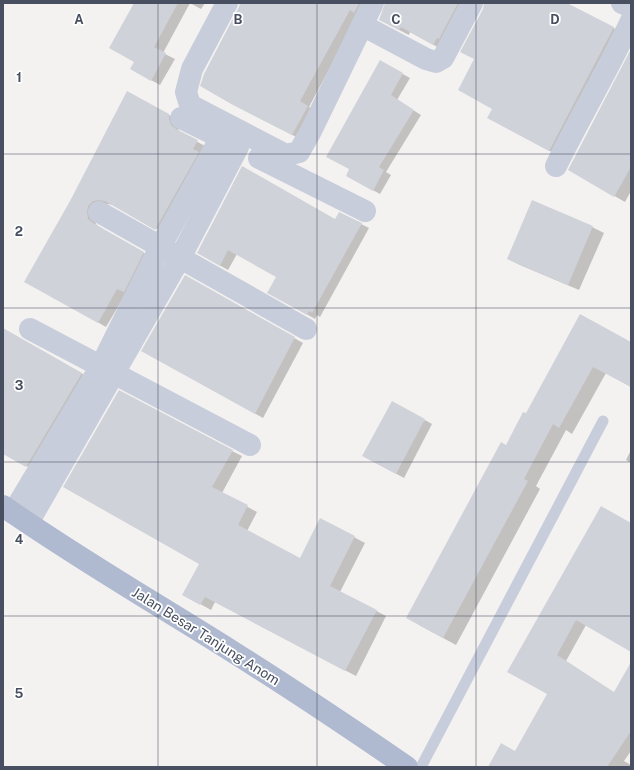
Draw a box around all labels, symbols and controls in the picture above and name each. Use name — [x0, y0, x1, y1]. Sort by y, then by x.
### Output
text: A — [74, 12, 84, 27]
text: B — [234, 12, 243, 27]
text: C — [391, 12, 401, 27]
text: D — [550, 12, 560, 27]
text: 1 — [16, 70, 22, 85]
text: 2 — [15, 224, 23, 239]
text: 3 — [15, 378, 24, 393]
text: 4 — [15, 532, 24, 547]
street label: Jalan Besar Tanjung Anom — [129, 584, 283, 688]
text: 5 — [15, 686, 24, 701]

